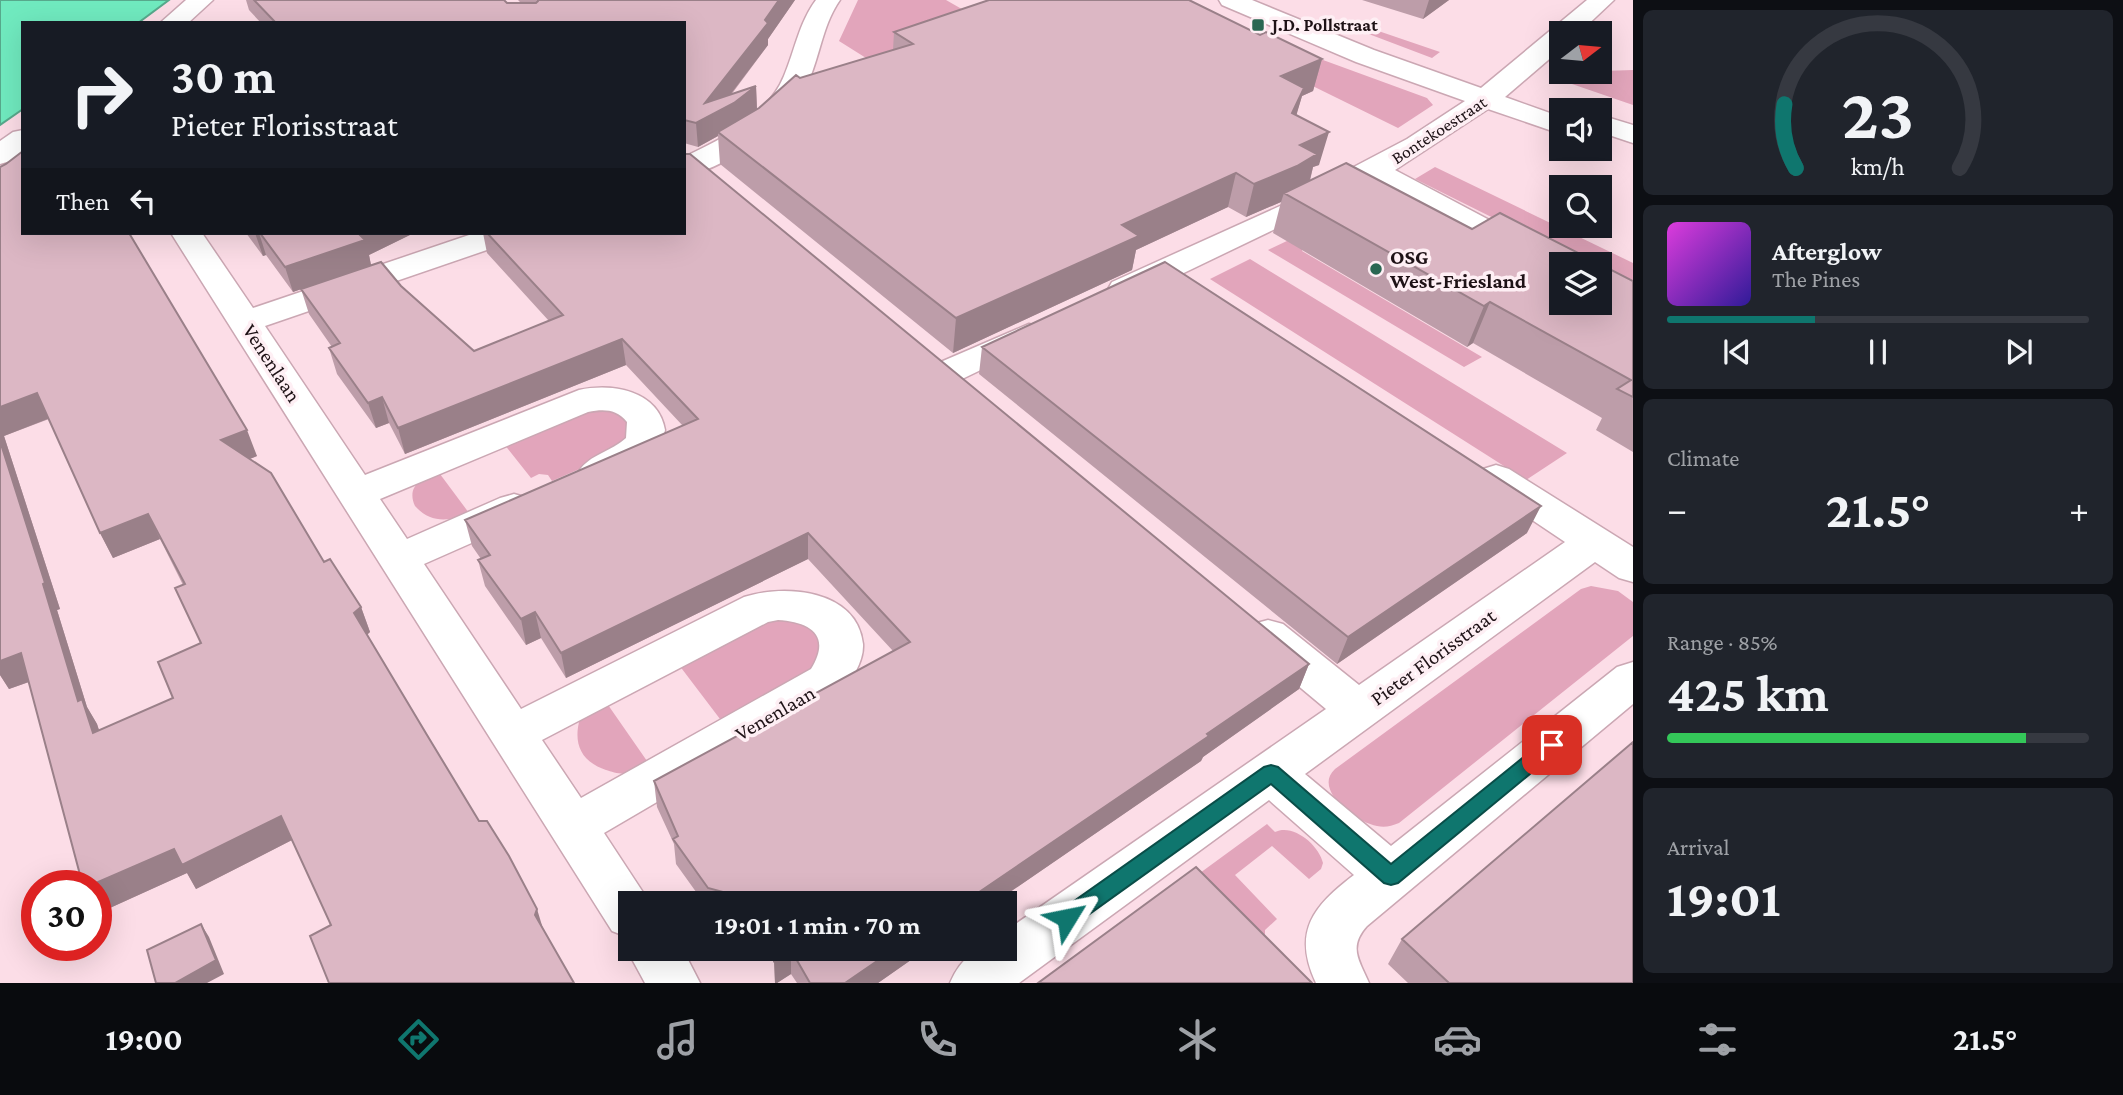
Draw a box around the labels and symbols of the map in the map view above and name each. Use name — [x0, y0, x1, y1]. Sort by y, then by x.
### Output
place label: J.D. Pollstraat — [1270, 15, 1378, 35]
marker: J.D. Pollstraat — [1250, 17, 1266, 33]
north arrow — [1549, 21, 1612, 84]
street label: Bontekoestraat — [1388, 91, 1491, 168]
place label: OSG West-Friesland — [1389, 245, 1527, 293]
marker: OSG West-Friesland — [1368, 261, 1384, 277]
street label: Venenlaan — [238, 319, 306, 407]
street label: Pieter Florisstraat — [1366, 603, 1501, 710]
street label: Venenlaan — [731, 681, 819, 745]
pin — [1522, 715, 1582, 775]
speed limit sign: 30 — [21, 870, 112, 961]
position arrow — [1030, 881, 1104, 955]

